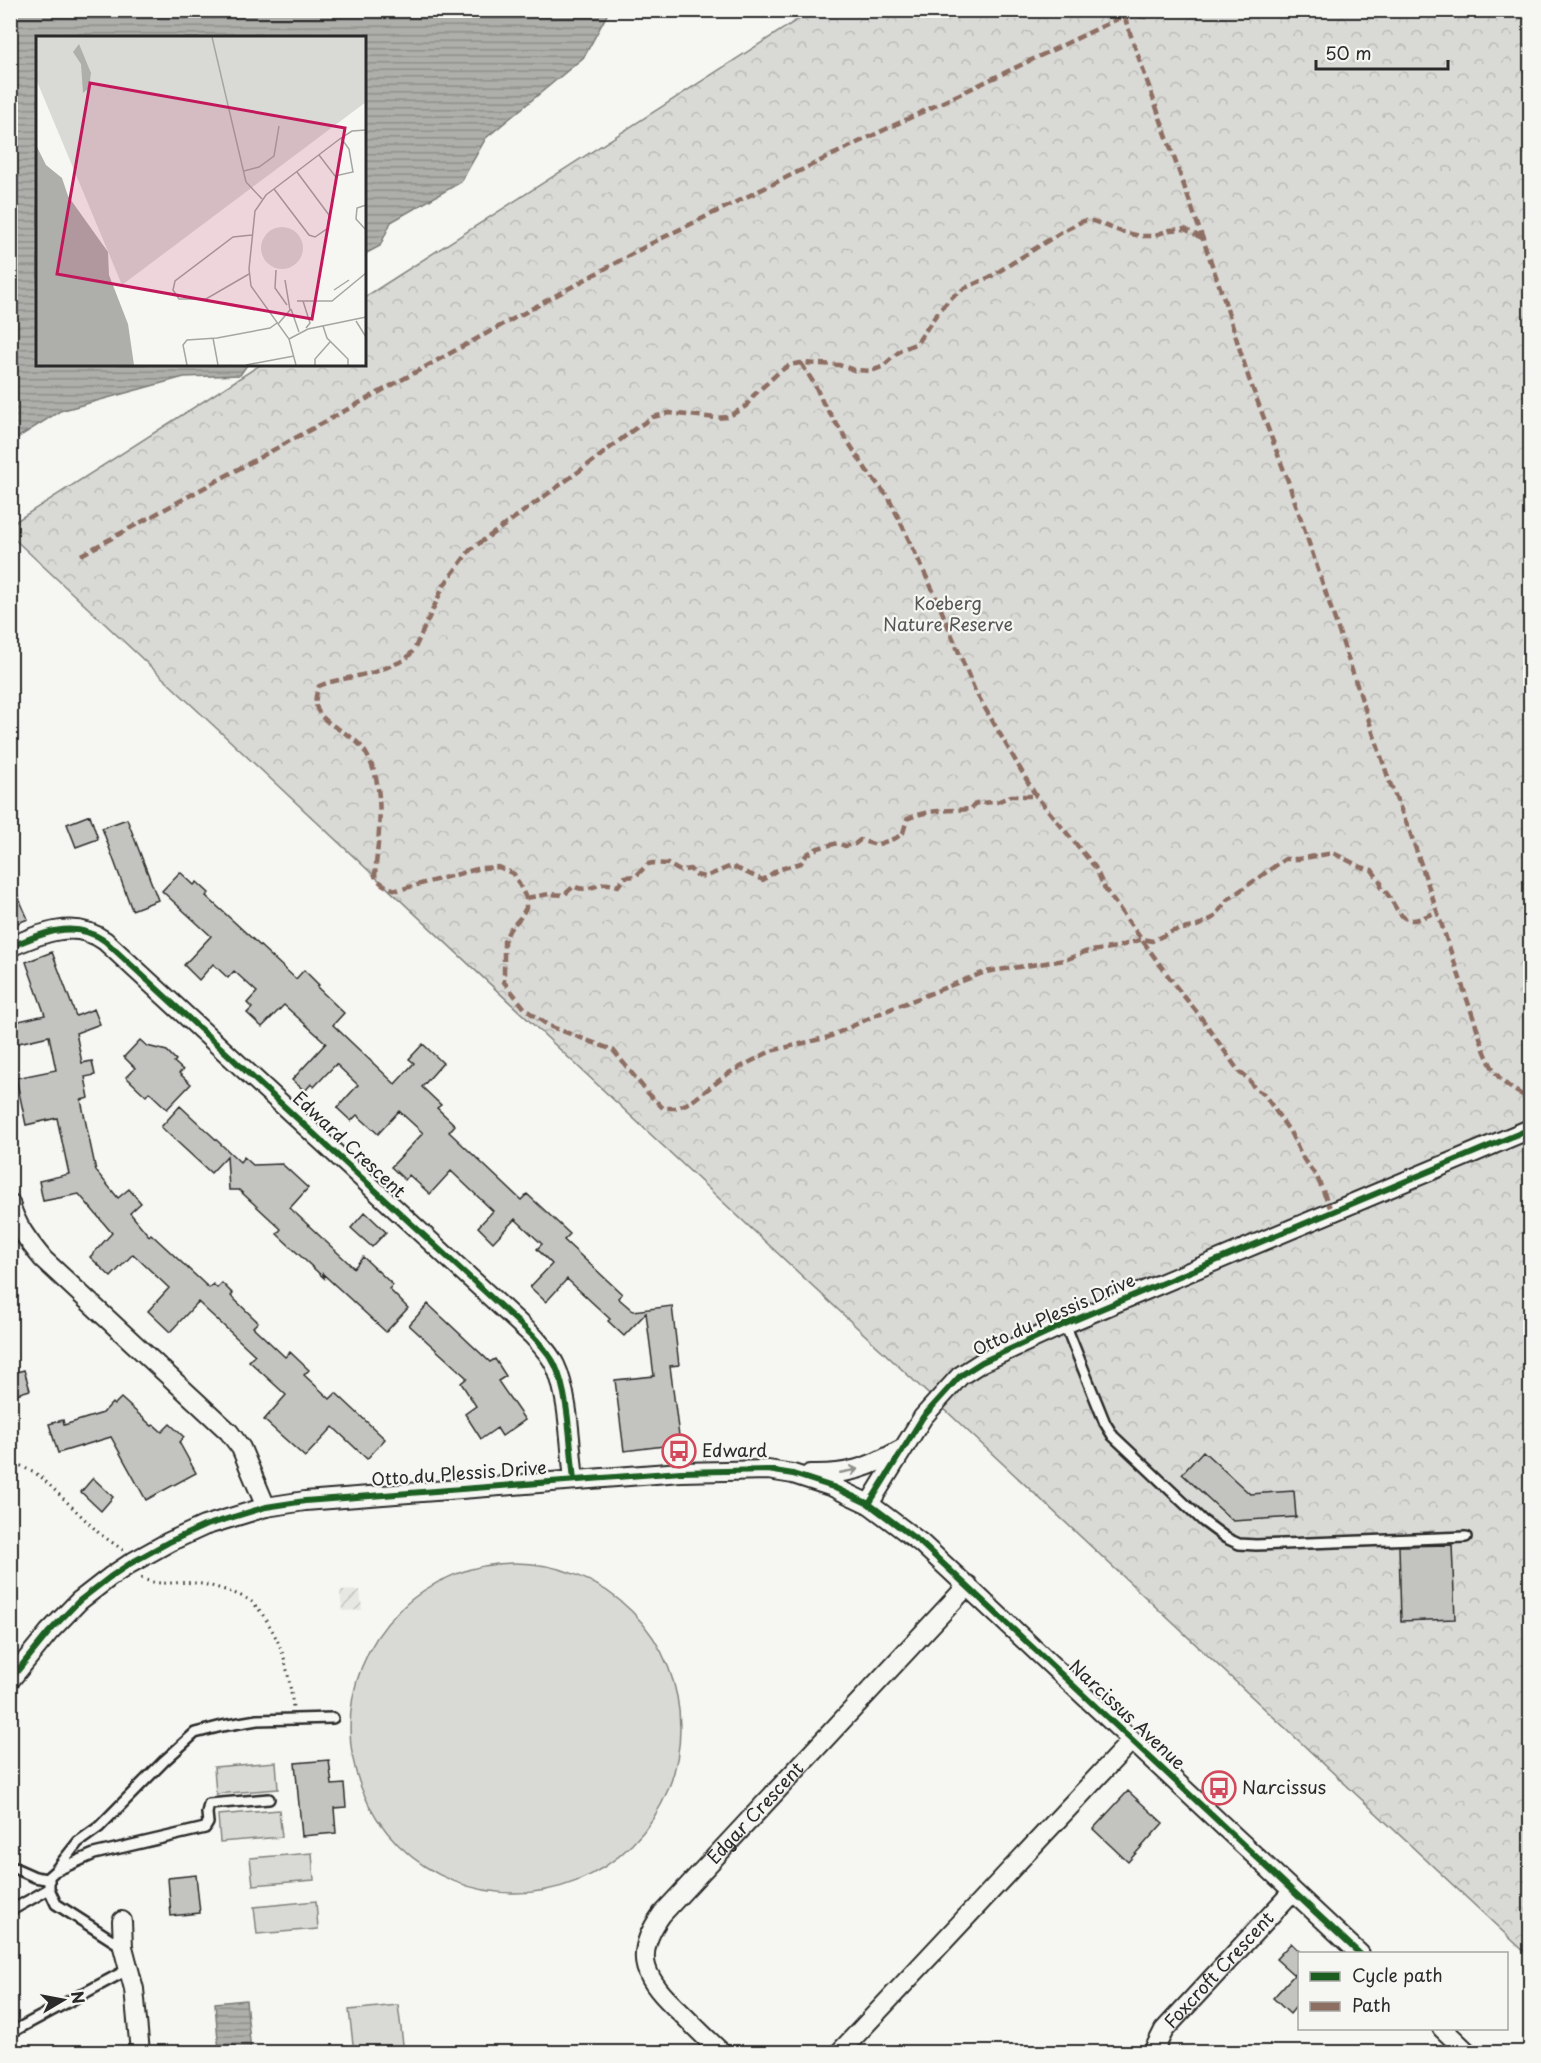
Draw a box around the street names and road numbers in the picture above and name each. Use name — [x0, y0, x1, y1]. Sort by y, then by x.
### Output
street label: Edward Crescent — [288, 1084, 413, 1203]
street label: Otto du Plessis Drive — [968, 1266, 1139, 1362]
street label: Otto du Plessis Drive — [370, 1453, 547, 1492]
street label: Narcissus Avenue — [1064, 1653, 1192, 1775]
street label: Edgar Crescent — [700, 1755, 809, 1869]
street label: Foxcroft Crescent — [1157, 1905, 1279, 2034]

